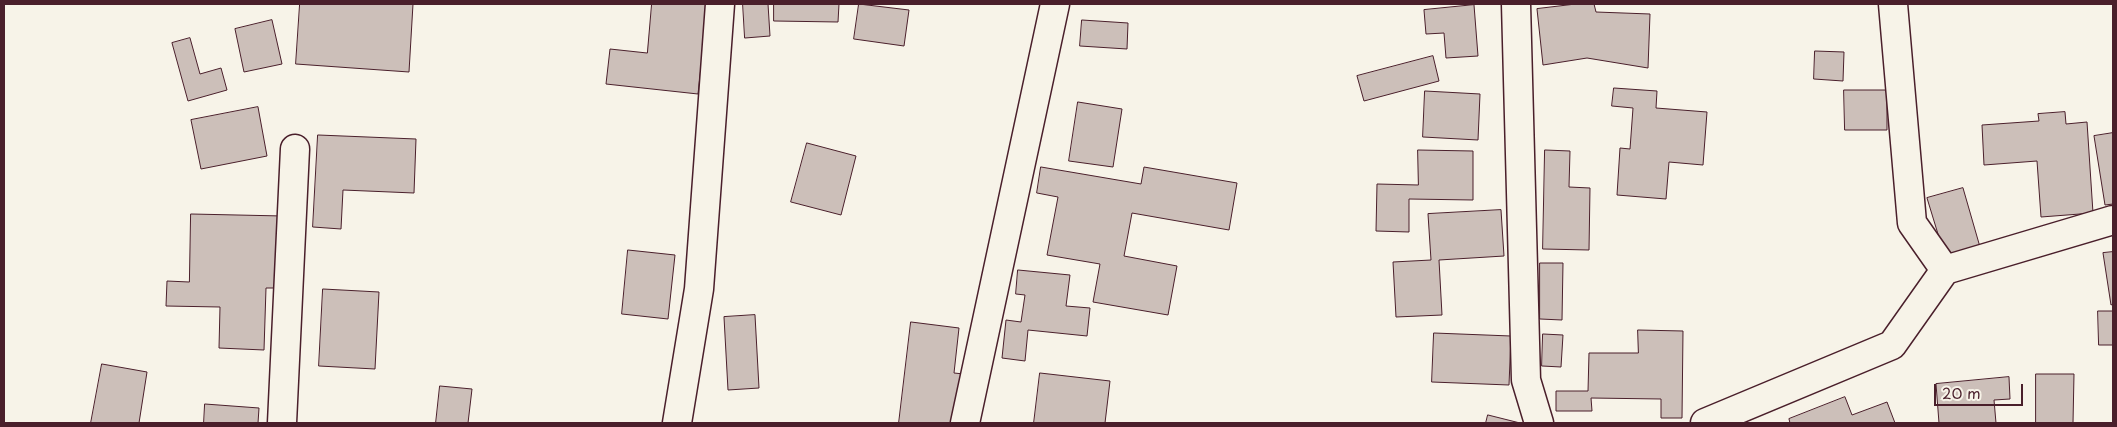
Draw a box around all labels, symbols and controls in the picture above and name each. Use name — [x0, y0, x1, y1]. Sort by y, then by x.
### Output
scale bar — [1937, 374, 2026, 406]
text: 20 m — [1942, 381, 1981, 404]

